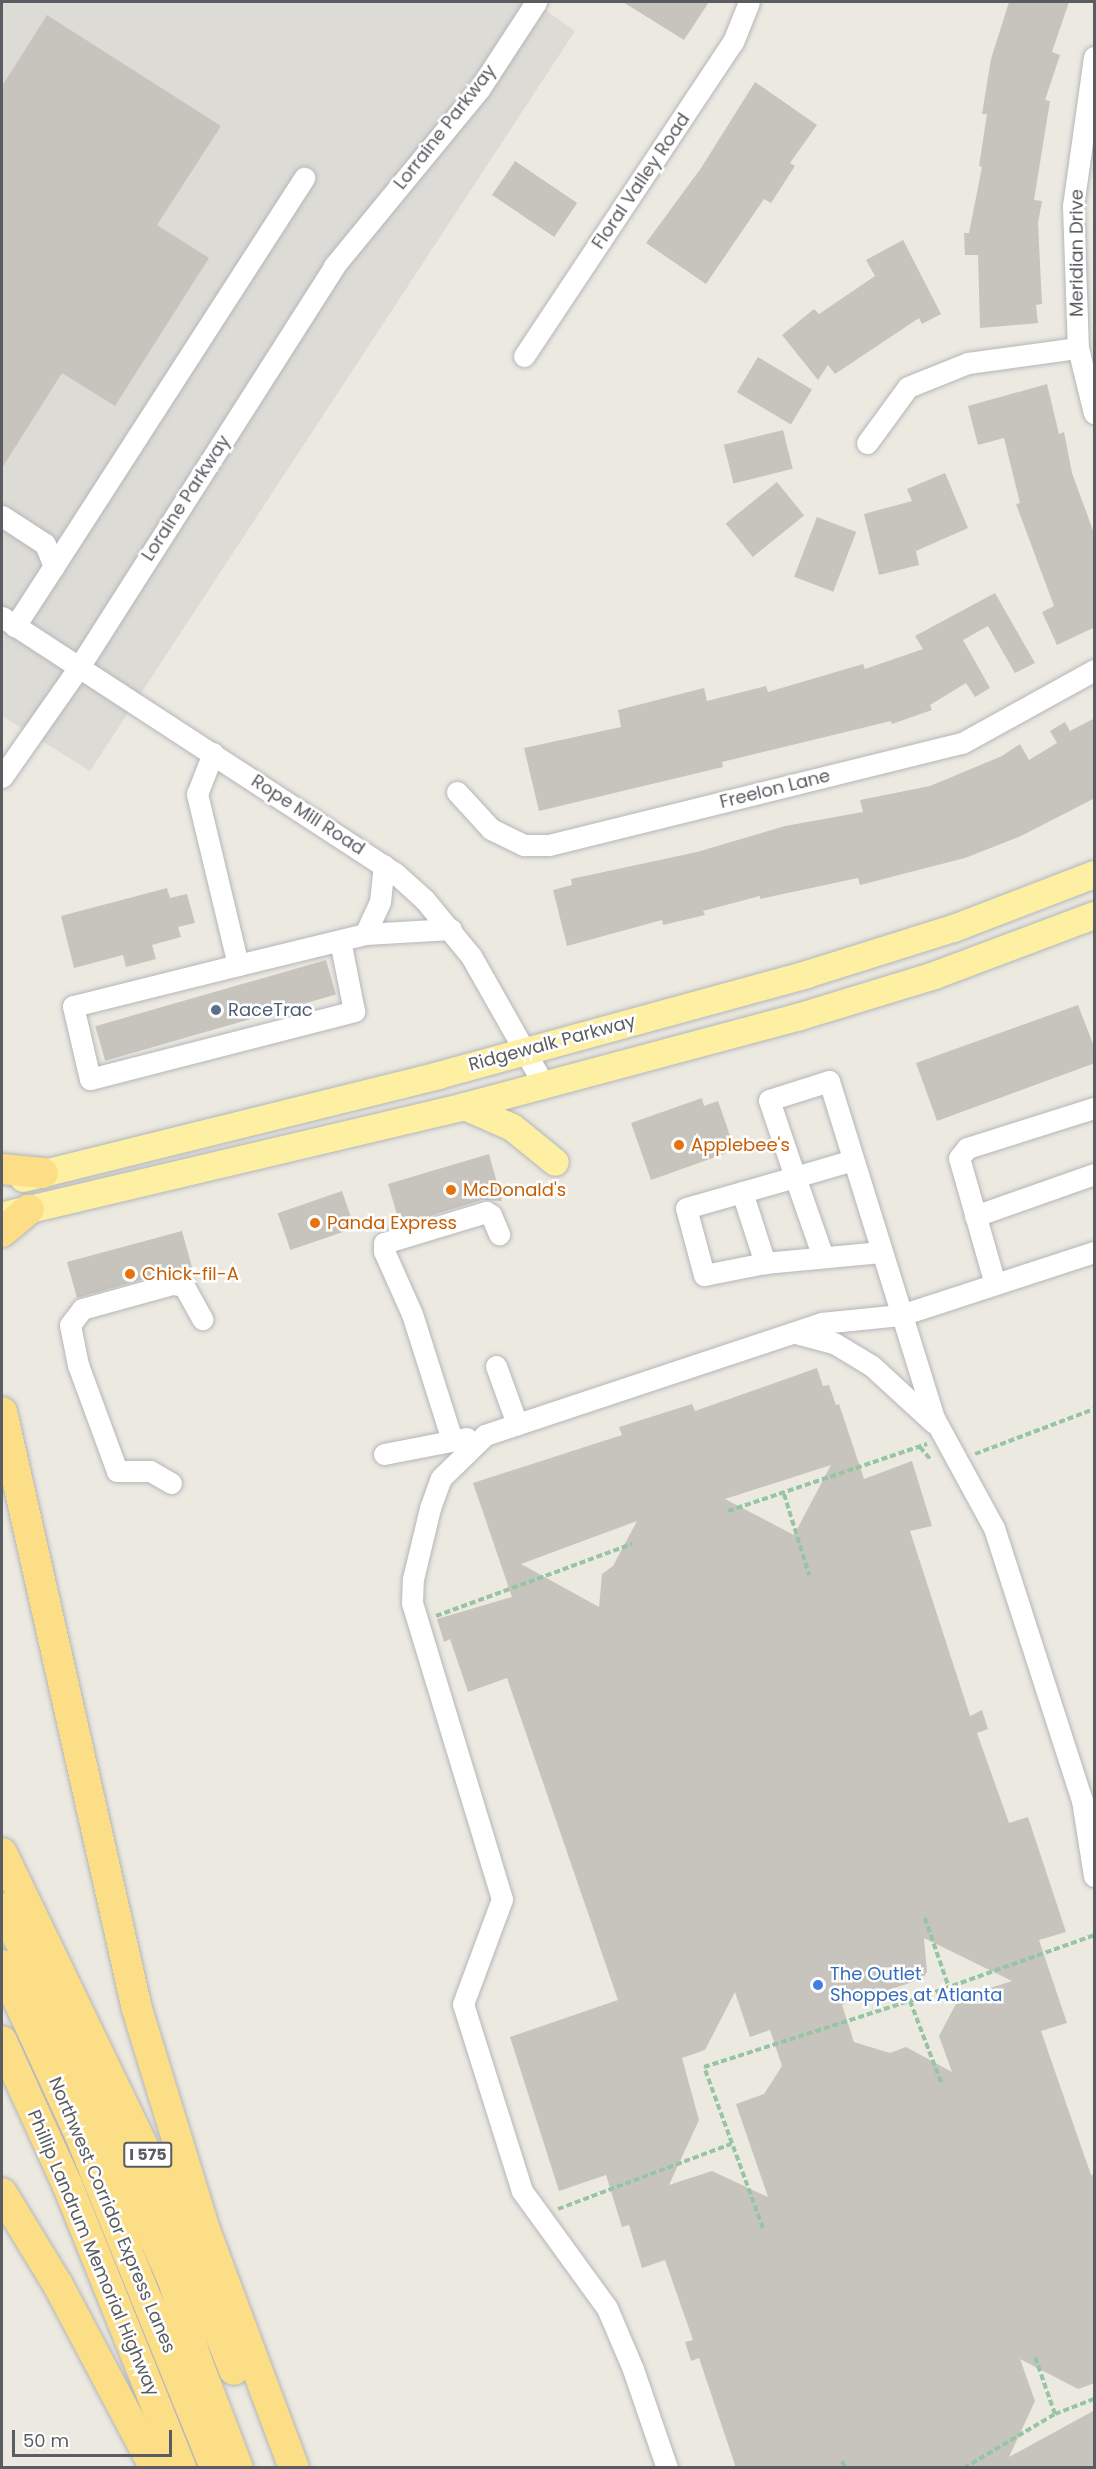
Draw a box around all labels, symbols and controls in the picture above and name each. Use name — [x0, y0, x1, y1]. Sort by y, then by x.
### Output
street label: Lorraine Parkway — [390, 60, 500, 194]
street label: Floral Valley Road — [588, 109, 694, 253]
street label: Meridian Drive — [1066, 189, 1088, 317]
street label: Loraine Parkway — [137, 431, 235, 565]
street label: Freelon Lane — [718, 765, 832, 813]
street label: Rope Mill Road — [247, 770, 369, 860]
place label: RaceTrac — [228, 999, 313, 1021]
marker: RaceTrac — [209, 1003, 223, 1017]
street label: Ridgewalk Parkway — [466, 1010, 638, 1076]
place label: Applebee's — [691, 1134, 790, 1156]
marker: Applebee's — [672, 1138, 686, 1152]
place label: McDonald's — [463, 1179, 566, 1201]
marker: McDonald's — [444, 1183, 458, 1197]
place label: Panda Express — [327, 1212, 457, 1234]
marker: Panda Express — [308, 1216, 322, 1230]
place label: Chick-fil-A — [142, 1263, 239, 1285]
marker: Chick-fil-A — [123, 1267, 137, 1281]
place label: The Outlet Shoppes at Atlanta — [830, 1964, 1002, 2006]
marker: The Outlet Shoppes at Atlanta — [811, 1978, 825, 1992]
street label: Northwest Corridor Express Lanes — [44, 2074, 180, 2356]
street label: Phillip Landrum Memorial Highway — [23, 2107, 163, 2399]
road number: I 575 — [122, 2142, 174, 2168]
scale bar — [15, 2418, 176, 2456]
text: 50 m — [23, 2428, 69, 2453]

